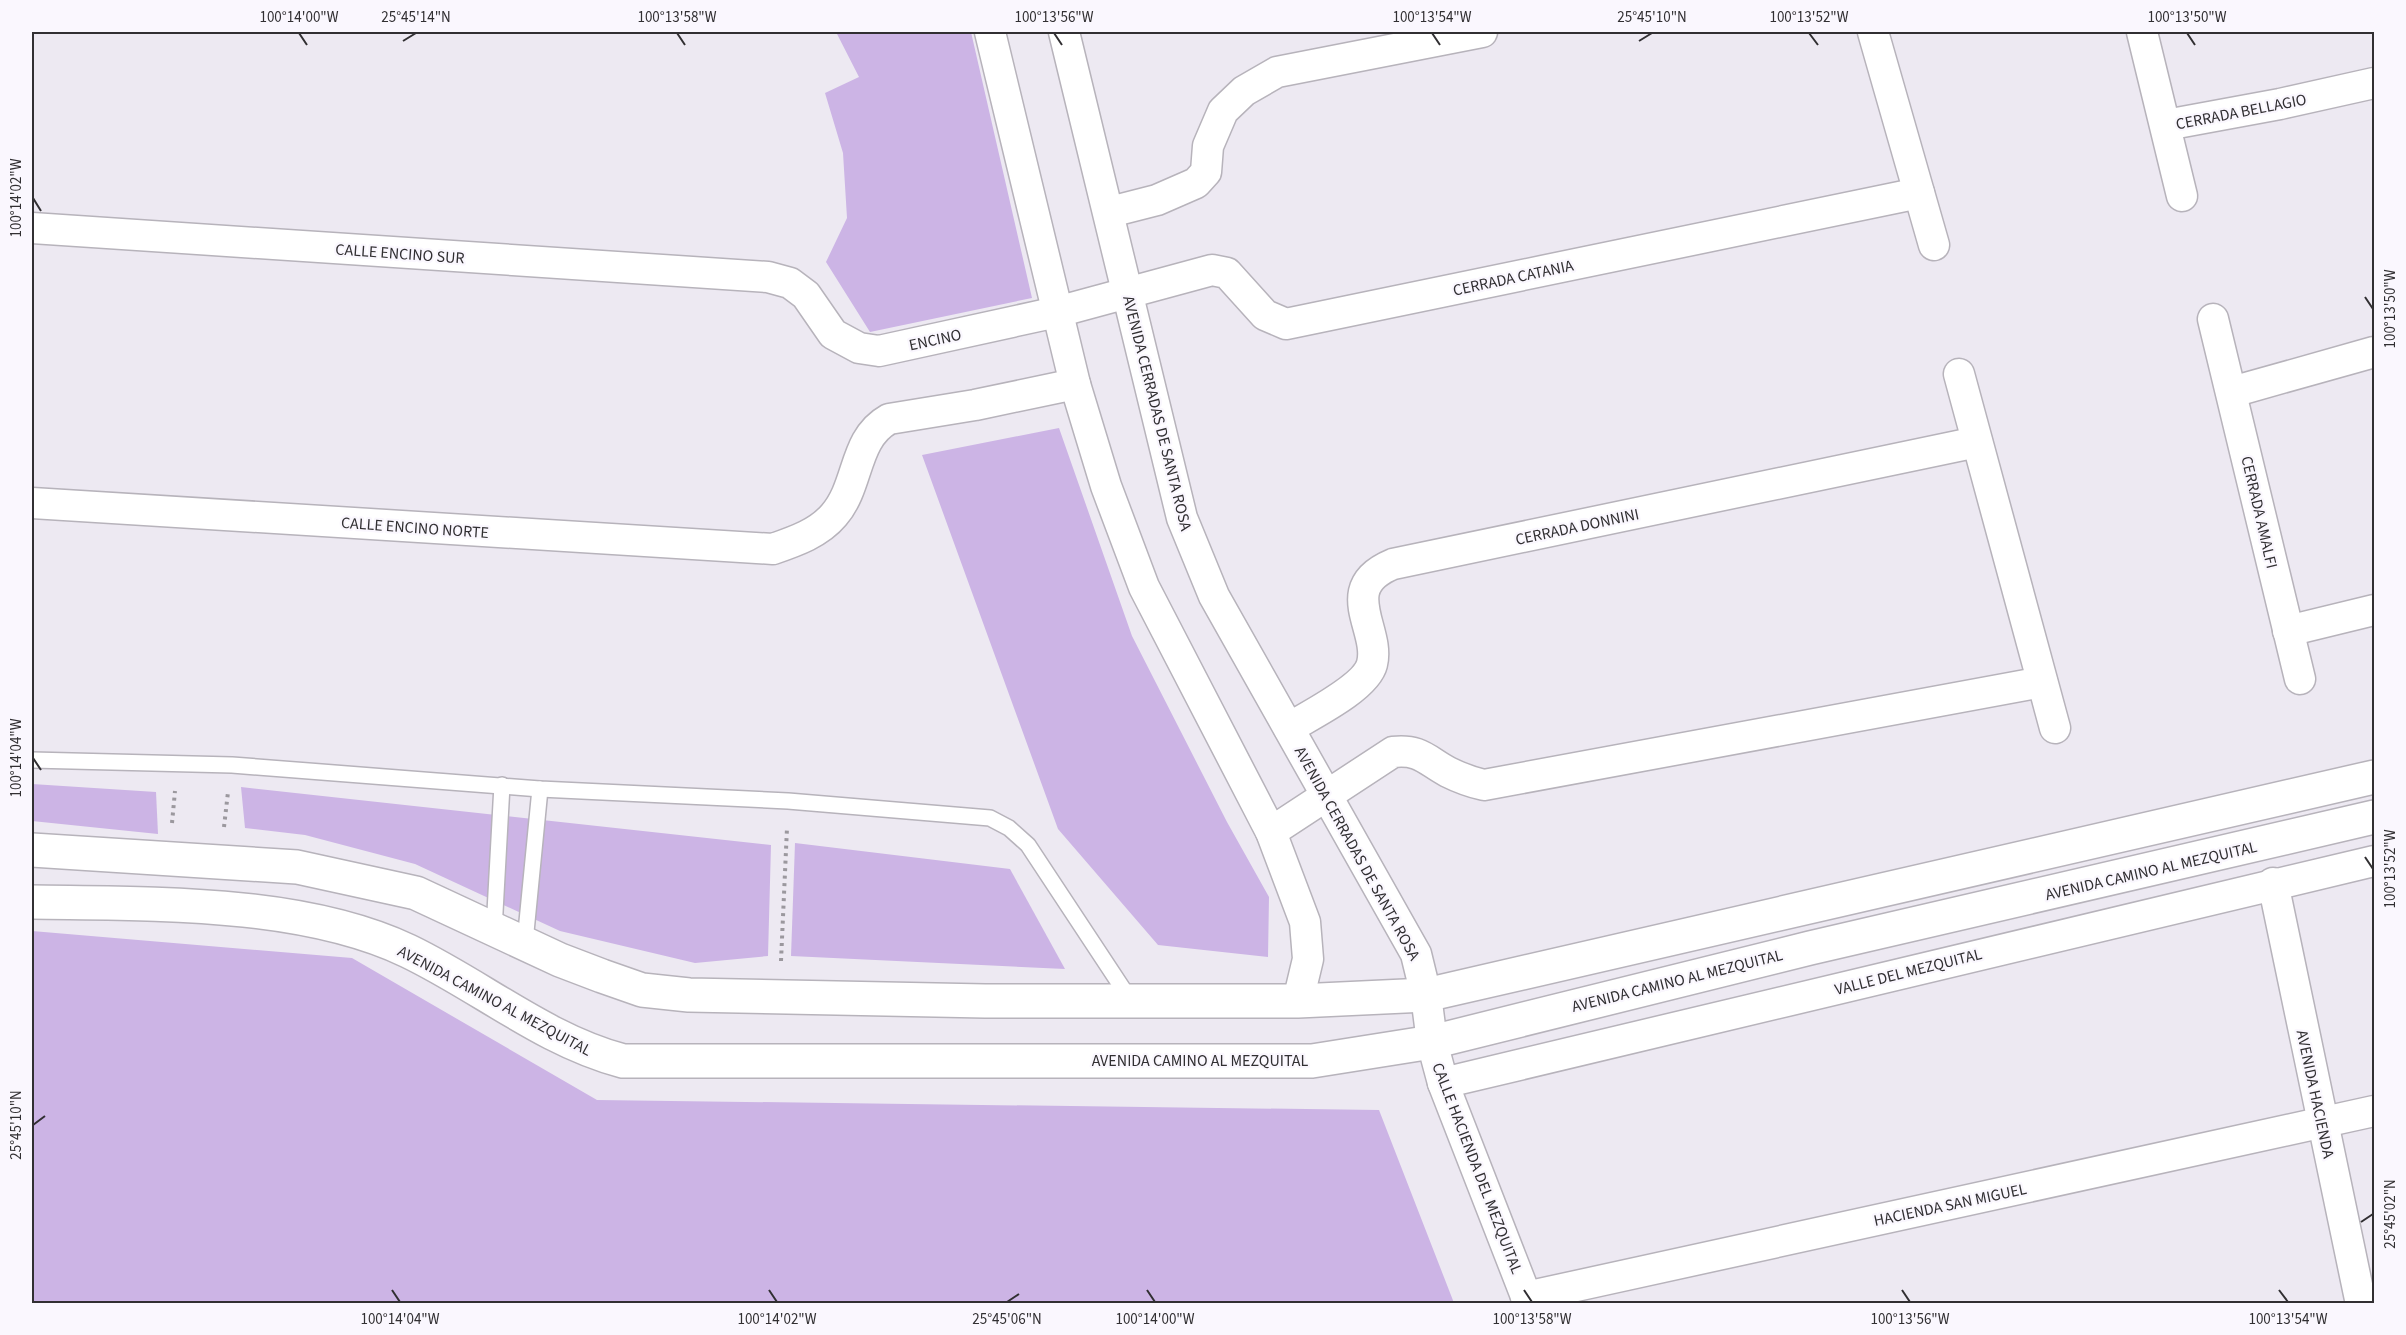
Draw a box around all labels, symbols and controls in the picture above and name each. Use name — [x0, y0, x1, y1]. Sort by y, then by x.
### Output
text: 100°14'00"W — [259, 7, 339, 28]
text: 25°45'14"N — [381, 7, 451, 28]
text: 100°13'58"W — [637, 7, 717, 28]
text: 100°13'56"W — [1014, 7, 1094, 28]
text: 100°13'54"W — [1392, 7, 1472, 28]
text: 25°45'10"N — [1617, 7, 1687, 28]
text: 100°13'52"W — [1769, 7, 1849, 28]
text: 100°13'50"W — [2147, 7, 2227, 28]
street label: CERRADA BELLAGIO — [2174, 89, 2308, 135]
text: 100°14'02"W — [6, 158, 27, 238]
street label: CALLE ENCINO SUR — [335, 239, 465, 269]
street label: CERRADA CATANIA — [1451, 254, 1576, 302]
text: 100°13'50"W — [2380, 269, 2401, 349]
street label: AVENIDA CERRADAS DE SANTA ROSA — [1117, 293, 1197, 533]
street label: ENCINO — [907, 324, 963, 356]
street label: CERRADA AMALFI — [2235, 454, 2283, 571]
street label: CERRADA DONNINI — [1513, 503, 1641, 551]
street label: CALLE ENCINO NORTE — [340, 512, 490, 544]
text: 100°14'04"W — [6, 718, 27, 798]
street label: AVENIDA CERRADAS DE SANTA ROSA — [1289, 742, 1425, 965]
text: 100°13'52"W — [2380, 829, 2401, 909]
street label: AVENIDA CAMINO AL MEZQUITAL — [2043, 836, 2259, 906]
street label: AVENIDA CAMINO AL MEZQUITAL — [394, 940, 596, 1062]
street label: VALLE DEL MEZQUITAL — [1832, 943, 1984, 1001]
street label: AVENIDA CAMINO AL MEZQUITAL — [1569, 944, 1785, 1018]
street label: AVENIDA HACIENDA — [2291, 1028, 2339, 1161]
street label: AVENIDA CAMINO AL MEZQUITAL — [1092, 1050, 1309, 1072]
street label: CALLE HACIENDA DEL MEZQUITAL — [1427, 1059, 1528, 1277]
text: 25°45'10"N — [6, 1090, 27, 1160]
street label: HACIENDA SAN MIGUEL — [1872, 1178, 2029, 1232]
text: 25°45'02"N — [2380, 1179, 2401, 1249]
text: 100°14'04"W — [360, 1309, 440, 1330]
text: 100°14'02"W — [737, 1309, 817, 1330]
text: 25°45'06"N — [972, 1309, 1042, 1330]
text: 100°14'00"W — [1115, 1309, 1195, 1330]
text: 100°13'58"W — [1492, 1309, 1572, 1330]
text: 100°13'56"W — [1870, 1309, 1950, 1330]
text: 100°13'54"W — [2248, 1309, 2328, 1330]

